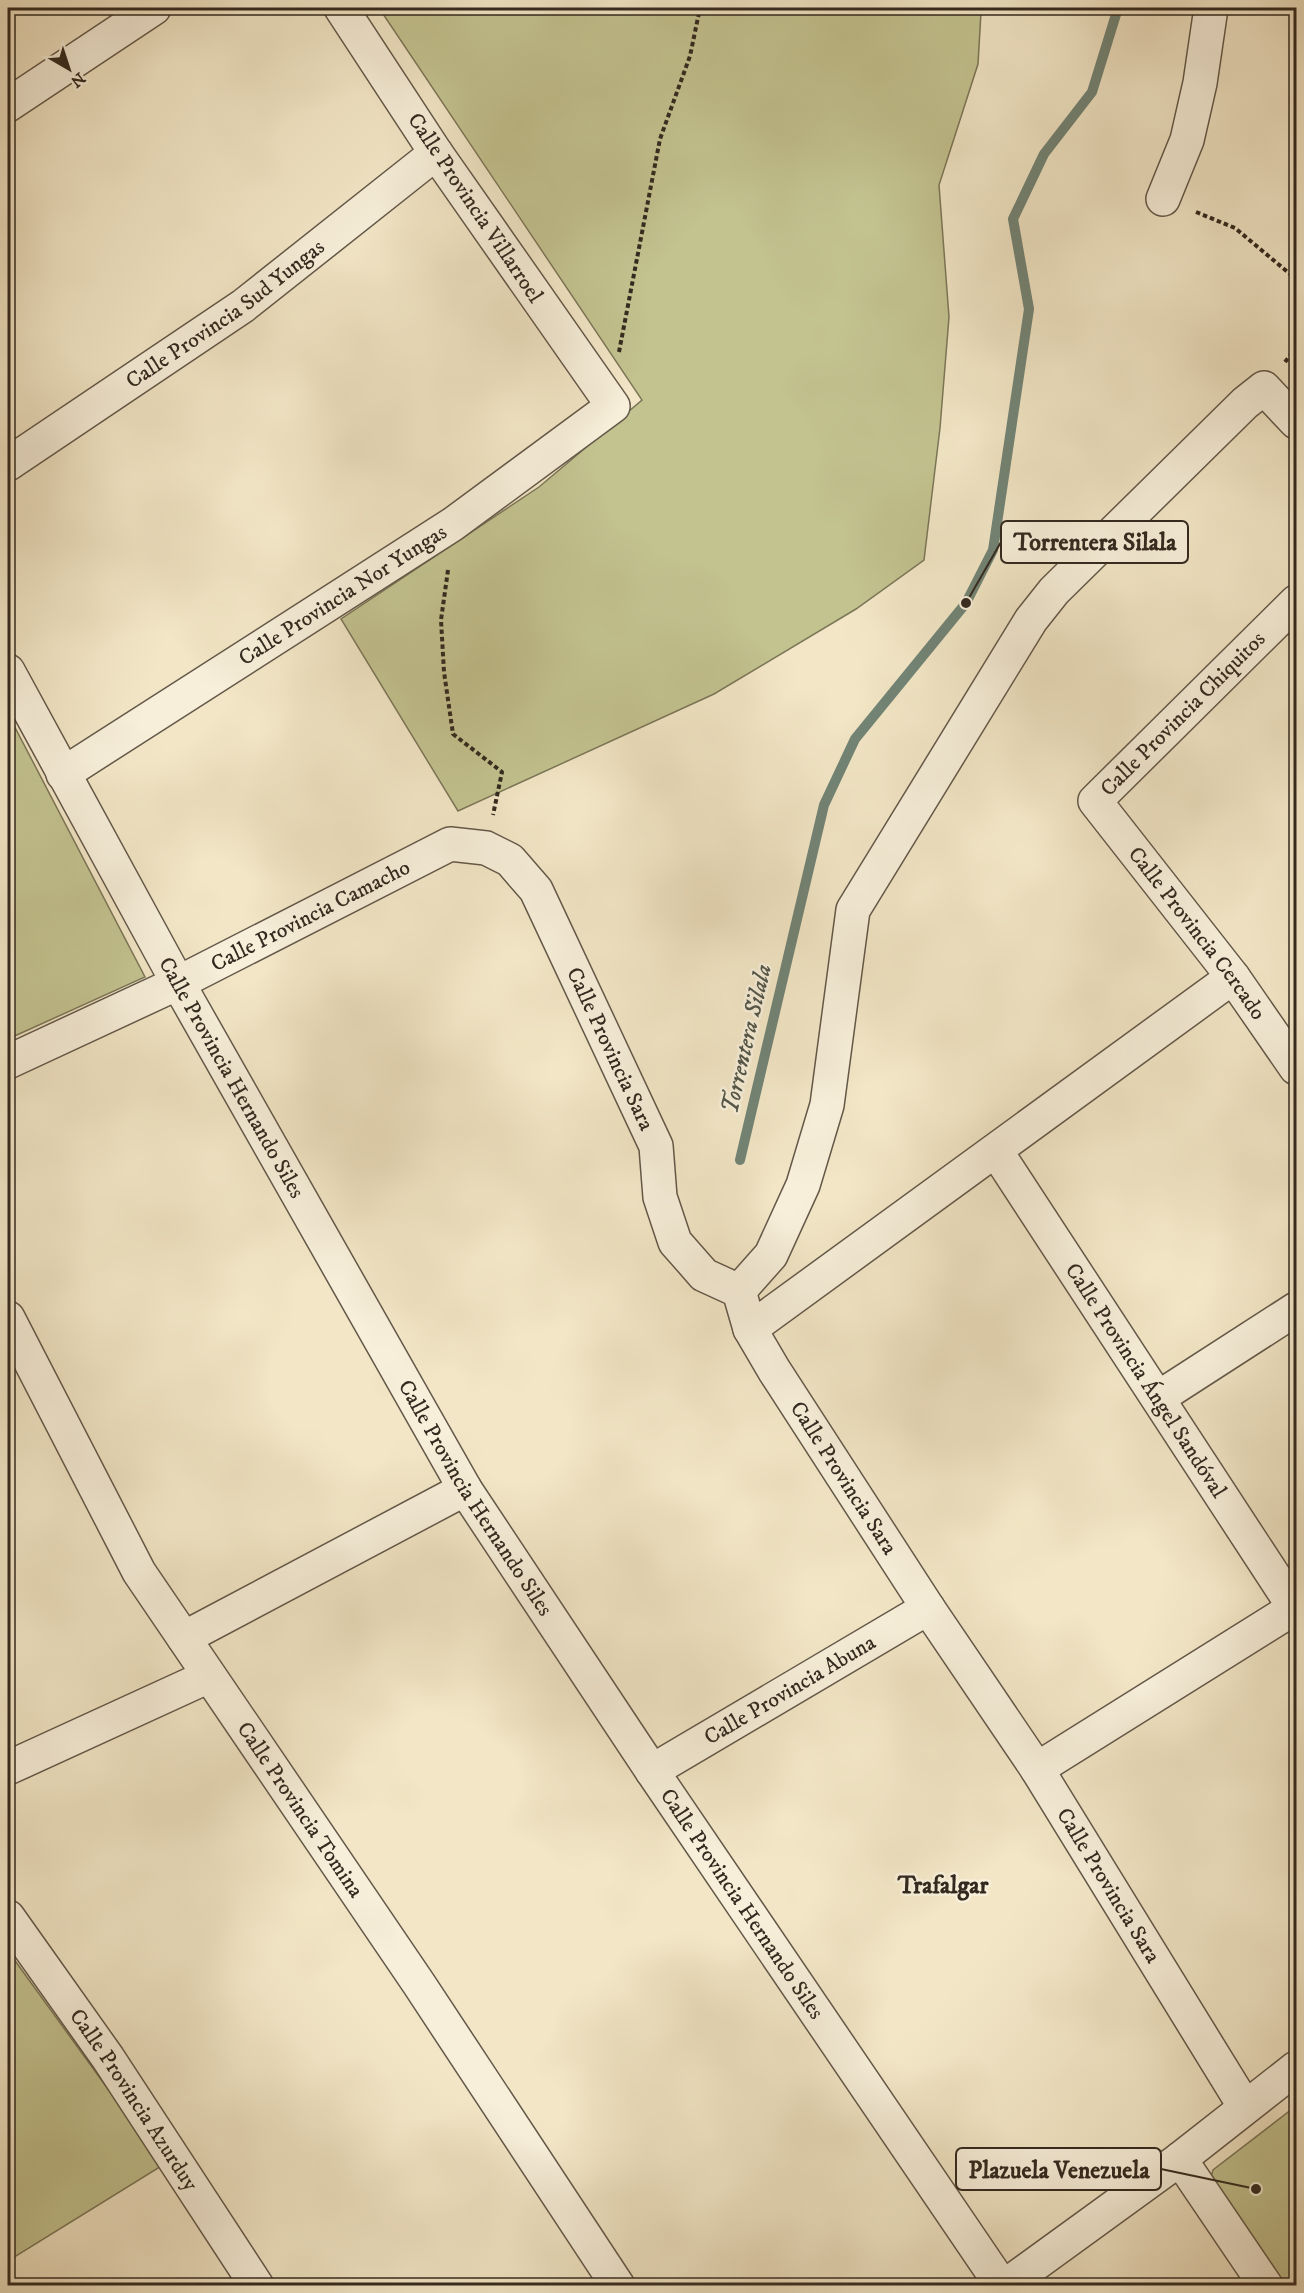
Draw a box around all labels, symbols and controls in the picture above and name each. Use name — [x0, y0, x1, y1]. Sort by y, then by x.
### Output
north arrow — [39, 39, 99, 99]
text: N — [66, 68, 89, 92]
street label: Calle Provincia Villarroel — [401, 108, 549, 308]
street label: Calle Provincia Sud Yungas — [121, 233, 330, 394]
street label: Calle Provincia Nor Yungas — [233, 518, 452, 671]
callout: Torrentera Silala — [1001, 521, 1188, 563]
text: Torrentera Silala — [1013, 528, 1177, 558]
street label: Calle Provincia Chiquitos — [1095, 626, 1271, 802]
street label: Calle Provincia Cercado — [1122, 841, 1272, 1025]
street label: Calle Provincia Camacho — [206, 853, 414, 978]
street label: Calle Provincia Hernando Siles — [153, 952, 311, 1203]
water label: Torrentera Silala — [715, 961, 779, 1117]
street label: Calle Provincia Sara — [561, 963, 661, 1135]
street label: Calle Provincia Ángel Sandóval — [1059, 1258, 1233, 1503]
street label: Calle Provincia Hernando Siles — [392, 1375, 559, 1621]
street label: Calle Provincia Sara — [784, 1396, 904, 1560]
street label: Calle Provincia Abuna — [699, 1628, 881, 1751]
street label: Calle Provincia Tomina — [231, 1716, 370, 1903]
street label: Calle Provincia Hernando Siles — [654, 1783, 830, 2024]
street label: Calle Provincia Sara — [1051, 1803, 1167, 1968]
district label: Trafalgar — [897, 1871, 989, 1901]
street label: Calle Provincia Azurduy — [64, 2003, 205, 2196]
callout: Plazuela Venezuela — [956, 2148, 1161, 2190]
text: Plazuela Venezuela — [968, 2156, 1150, 2186]

